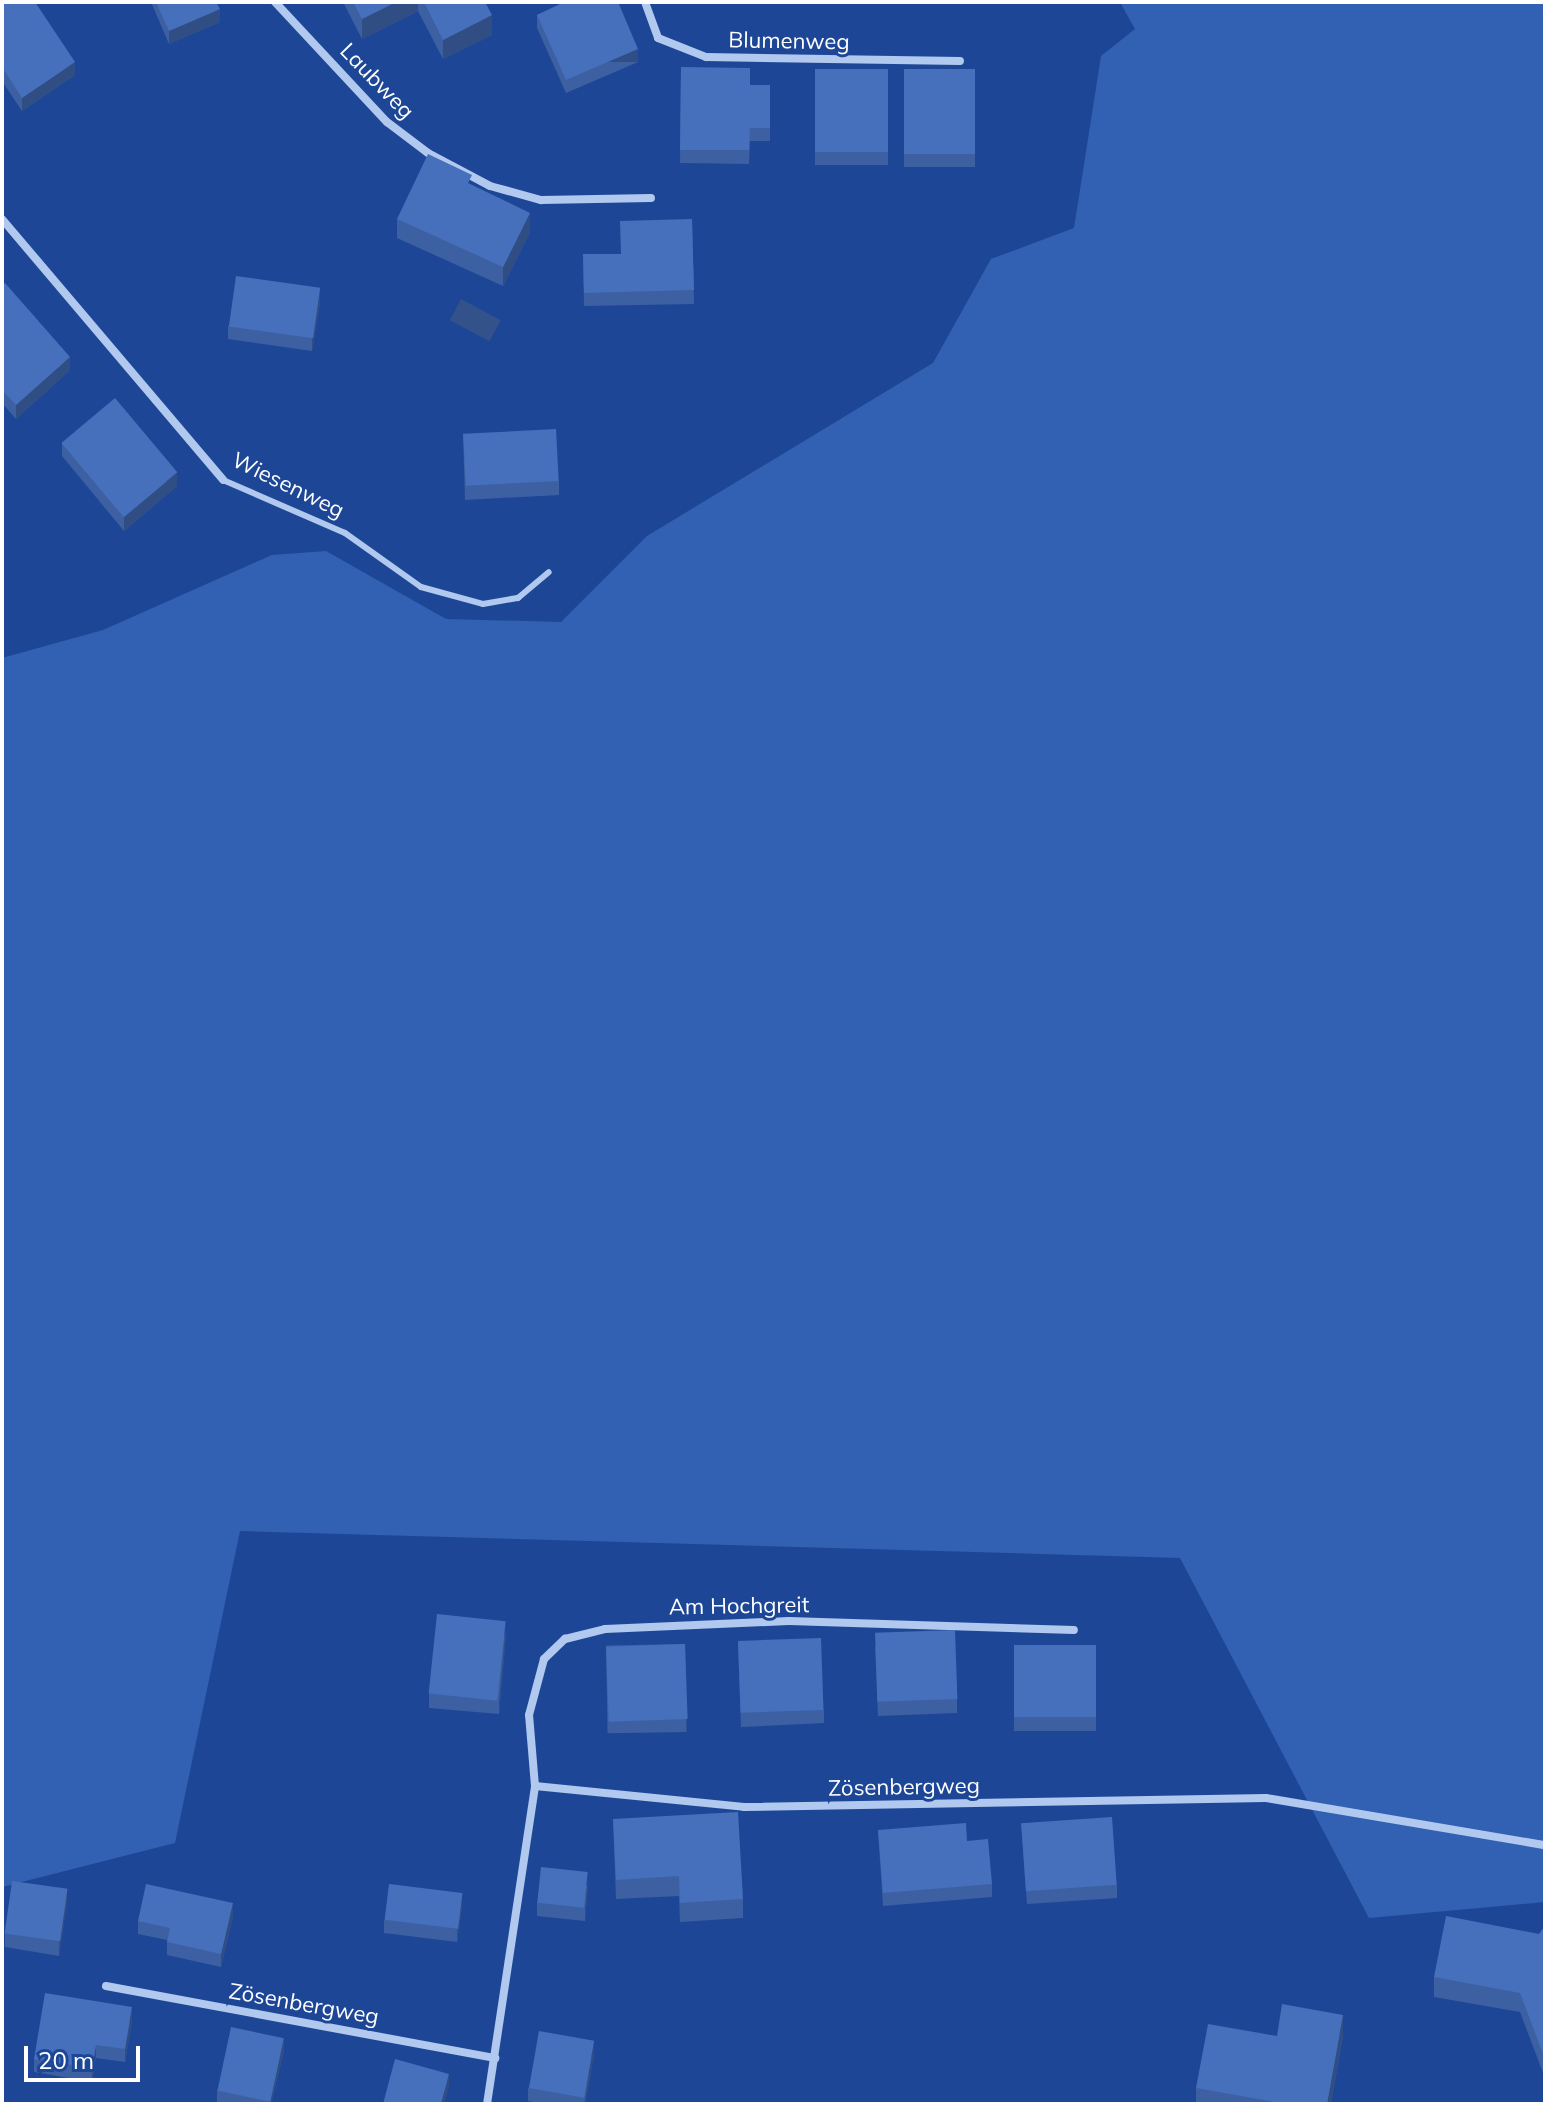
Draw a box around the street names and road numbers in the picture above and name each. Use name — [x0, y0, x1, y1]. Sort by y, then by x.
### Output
street label: Blumenweg — [728, 27, 850, 55]
street label: Laubweg — [334, 38, 420, 124]
street label: Wiesenweg — [228, 447, 348, 523]
street label: Am Hochgreit — [669, 1592, 809, 1620]
street label: Zösenbergweg — [828, 1772, 980, 1802]
street label: Zösenbergweg — [227, 1978, 381, 2030]

